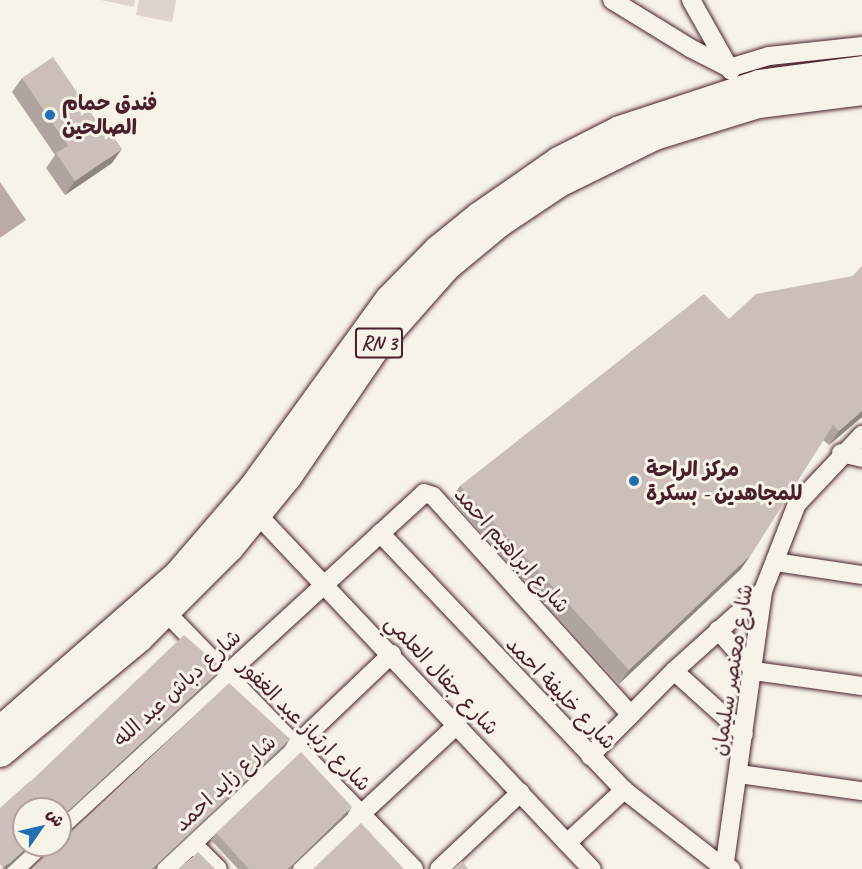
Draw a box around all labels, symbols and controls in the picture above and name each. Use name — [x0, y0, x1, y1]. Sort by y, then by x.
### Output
place label: فندق حمام الصالحين — [62, 90, 157, 140]
marker: فندق حمام الصالحين — [43, 108, 57, 122]
road number: RN 3 — [354, 326, 404, 360]
place label: مركز الراحة للمجاهدين - بسكرة — [646, 456, 802, 506]
marker: مركز الراحة للمجاهدين - بسكرة — [627, 474, 641, 488]
street label: شارع ابراهيم احمد — [449, 482, 575, 618]
street label: شارع معنصر سليمان — [706, 582, 758, 758]
street label: شارع جفال العلمي — [380, 610, 504, 740]
street label: شارع دباش عبد الله — [108, 624, 246, 752]
street label: شارع خليفة احمد — [501, 631, 621, 755]
street label: شارع ارتباز عبد الغفور — [234, 654, 376, 796]
street label: شارع زايد احمد — [169, 729, 281, 837]
north arrow — [12, 797, 72, 857]
text: ش — [42, 805, 68, 831]

